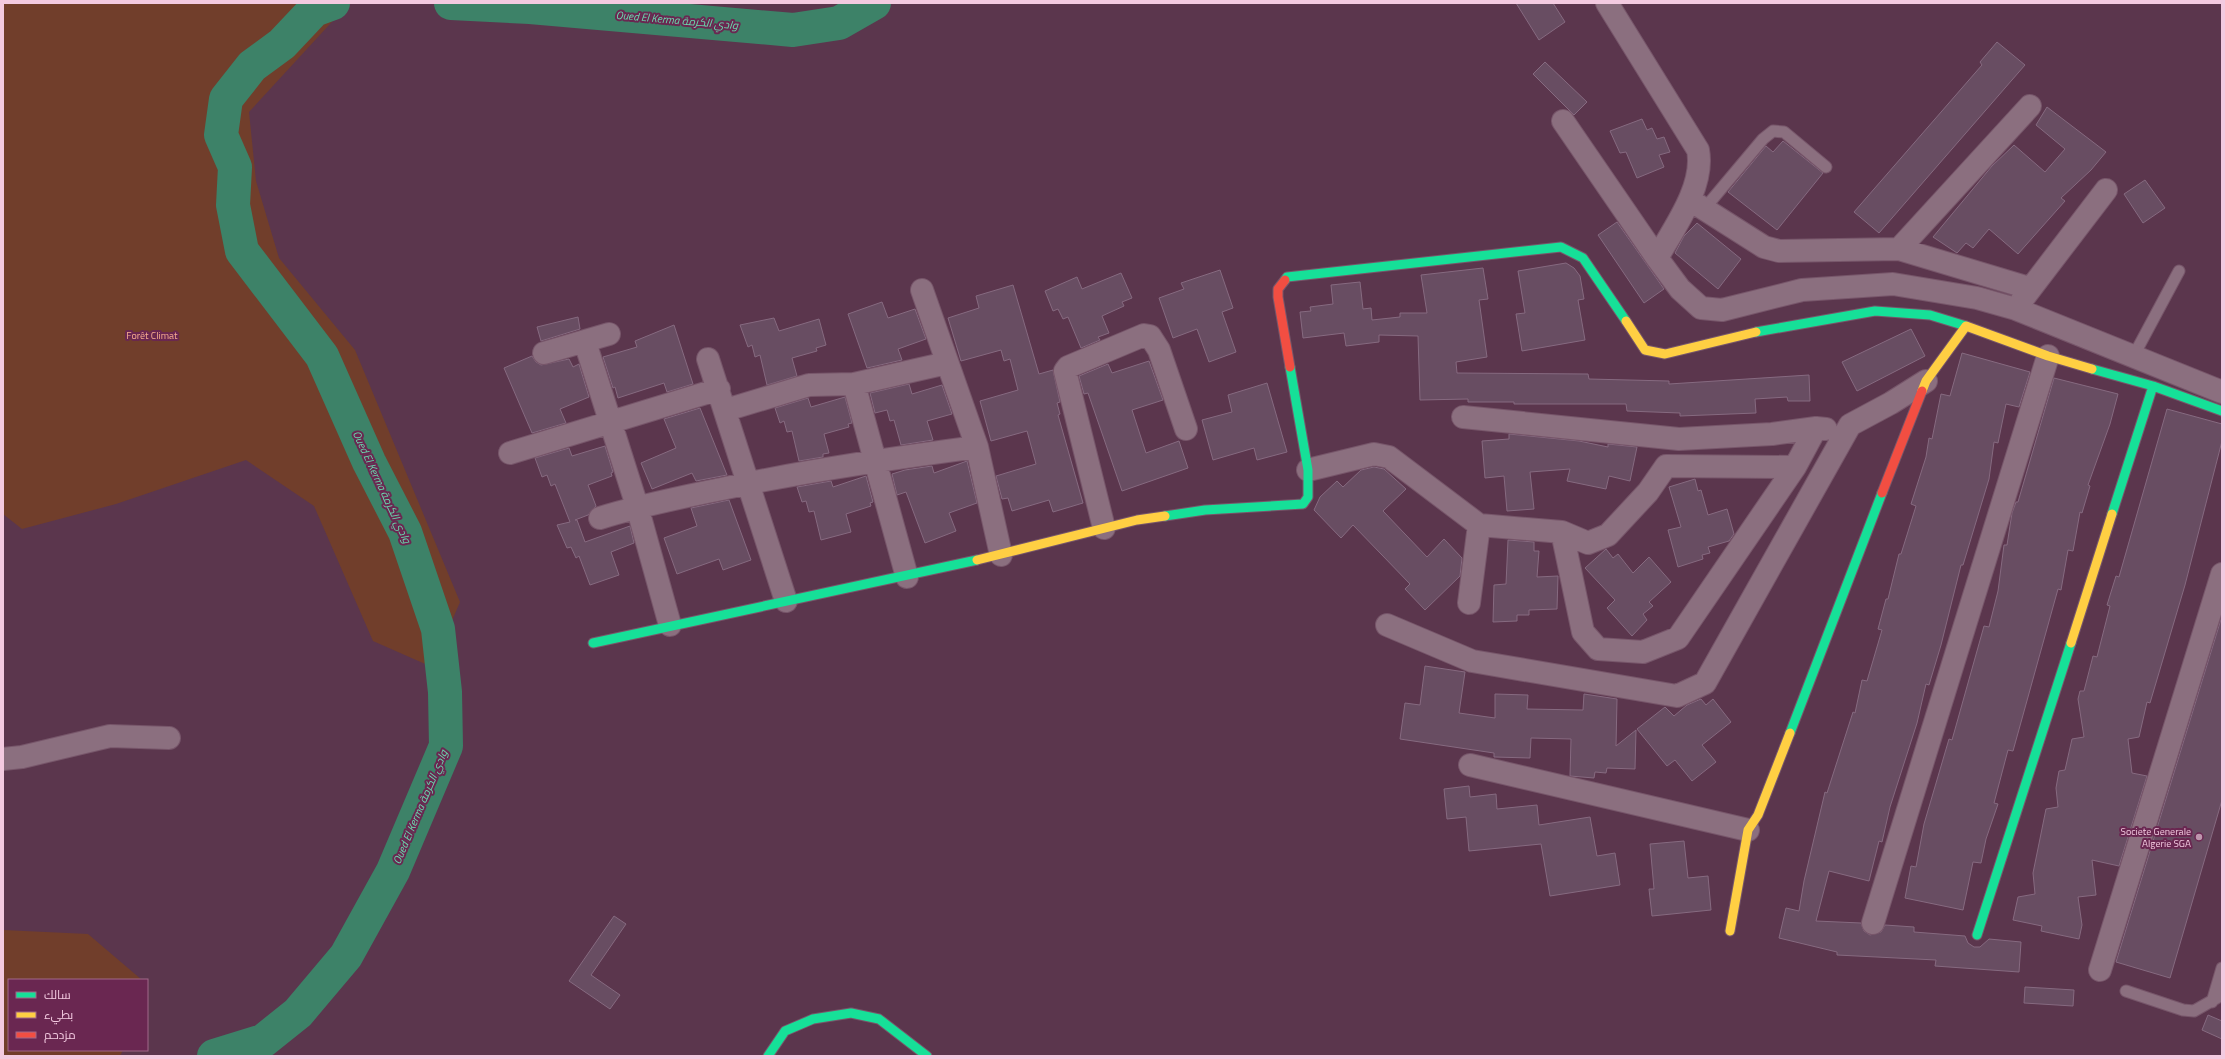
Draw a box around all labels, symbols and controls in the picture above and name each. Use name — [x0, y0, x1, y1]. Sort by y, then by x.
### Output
water label: Oued El Kerma وادي الكرمة — [615, 7, 740, 34]
park label: Forêt Climat — [126, 328, 178, 343]
water label: Oued El Kerma وادي الكرمة — [348, 428, 416, 547]
water label: Oued El Kerma وادي الكرمة — [389, 746, 453, 867]
place label: Societe Generale Algerie SGA — [2121, 824, 2191, 851]
marker: Societe Generale Algerie SGA — [2194, 832, 2204, 842]
legend — [8, 979, 148, 1051]
text: سالك — [44, 985, 71, 1004]
text: بطيء — [44, 1005, 73, 1025]
text: مزدحم — [44, 1025, 76, 1044]

